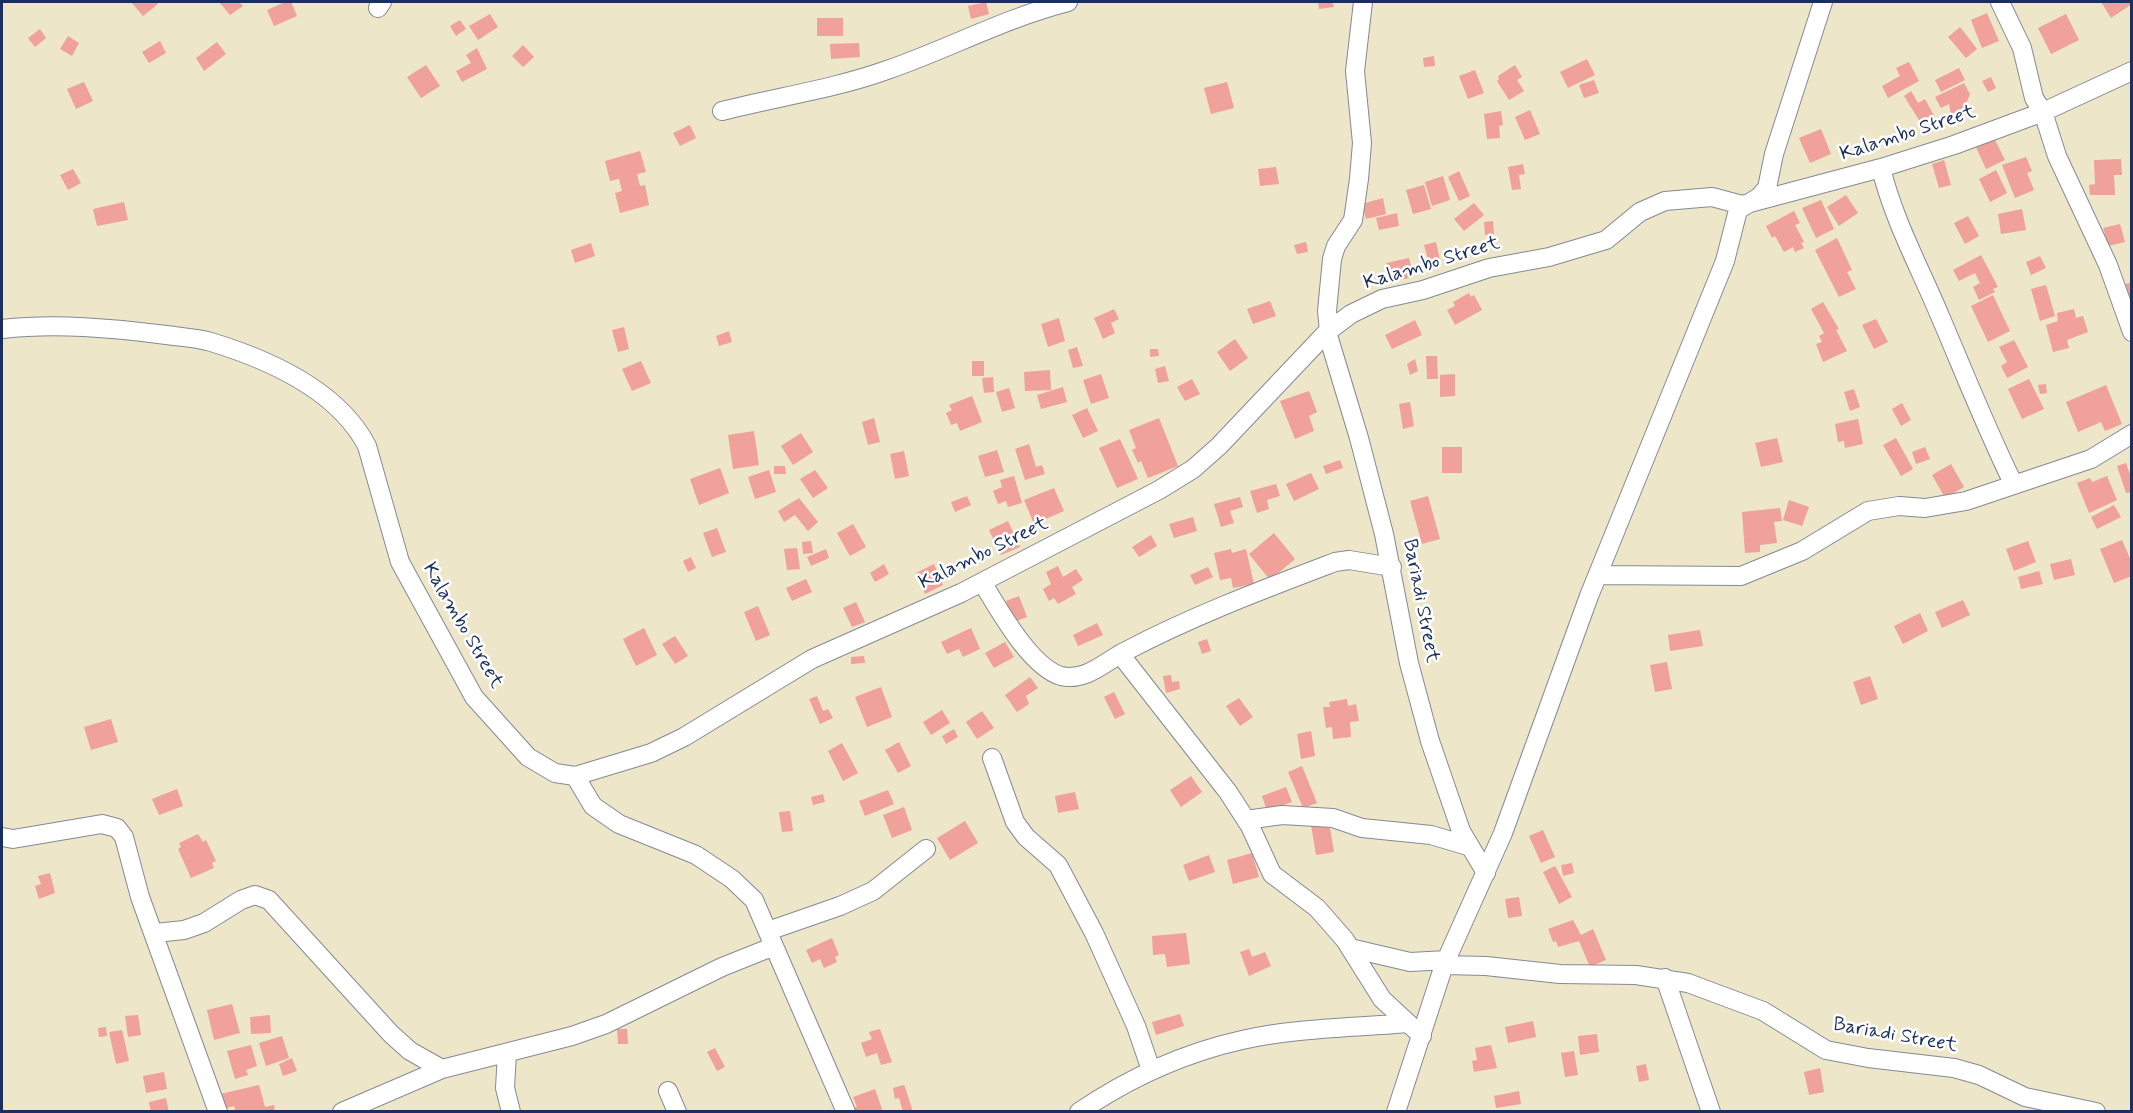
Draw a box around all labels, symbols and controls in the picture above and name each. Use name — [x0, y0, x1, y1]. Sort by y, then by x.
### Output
street label: Kalambo Street — [1837, 101, 1979, 167]
street label: Kalambo Street — [1361, 232, 1503, 296]
street label: Kalambo Street — [915, 512, 1053, 596]
street label: Bariadi Street — [1396, 537, 1444, 665]
street label: Kalambo Street — [416, 559, 508, 693]
street label: Bariadi Street — [1831, 1013, 1959, 1059]

